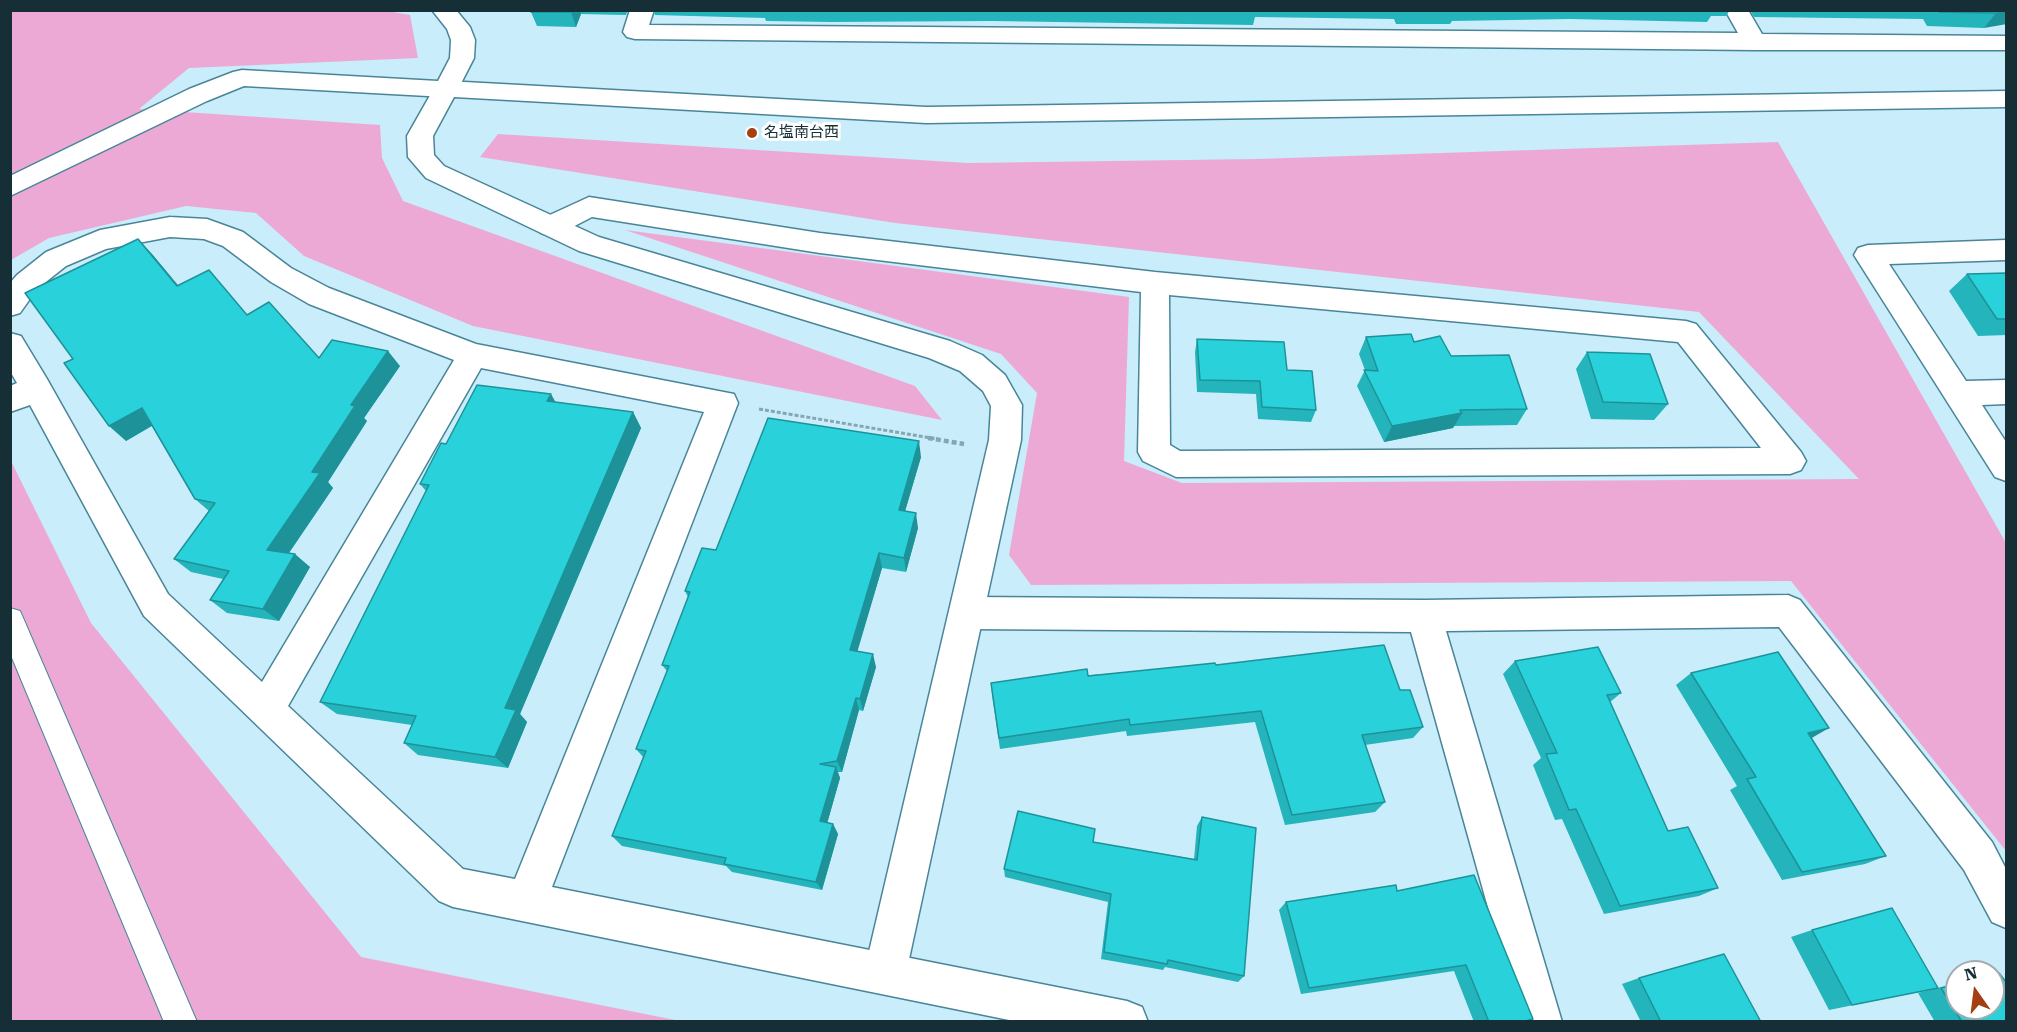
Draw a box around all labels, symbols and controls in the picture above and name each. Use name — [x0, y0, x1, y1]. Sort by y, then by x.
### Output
place label: 名塩南台西 — [764, 124, 839, 142]
marker: 名塩南台西 — [745, 126, 759, 140]
north arrow — [1945, 960, 2005, 1020]
text: N — [1963, 963, 1979, 985]

